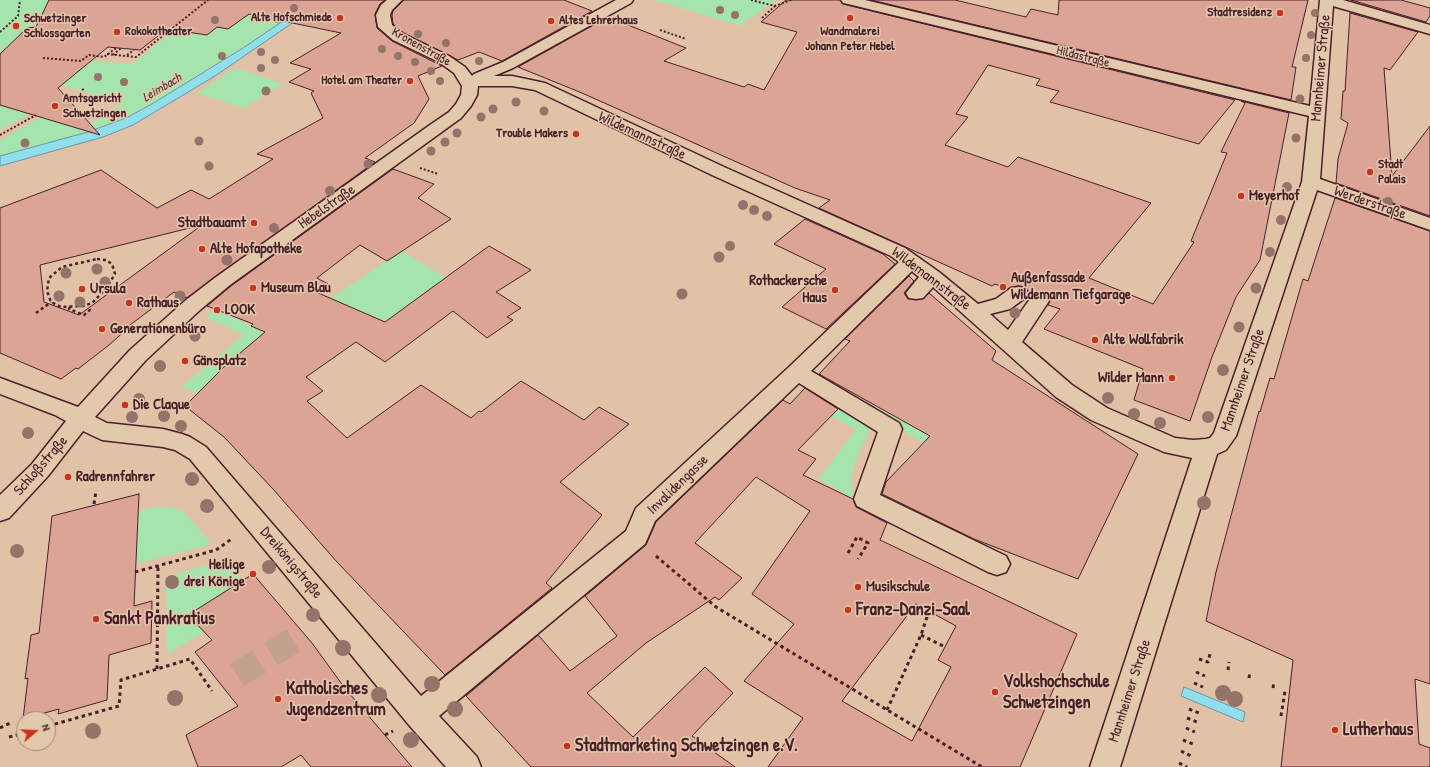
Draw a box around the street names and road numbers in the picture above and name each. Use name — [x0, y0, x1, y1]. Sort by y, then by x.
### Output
street label: Mannheimer Straße — [1307, 14, 1335, 122]
street label: Kronenstraße — [389, 24, 453, 70]
street label: Hildastraße — [1055, 43, 1111, 71]
street label: Wildemannstraße — [595, 108, 689, 164]
street label: Hebelstraße — [295, 181, 359, 233]
street label: Werderstraße — [1332, 182, 1408, 224]
street label: Wildemannstraße — [888, 243, 974, 315]
street label: Mannheimer Straße — [1217, 326, 1269, 434]
street label: Schloßstraße — [10, 432, 72, 500]
street label: Invalidengasse — [644, 451, 712, 519]
street label: Dreikönigstraße — [256, 524, 326, 602]
street label: Mannheimer Straße — [1105, 637, 1155, 745]

